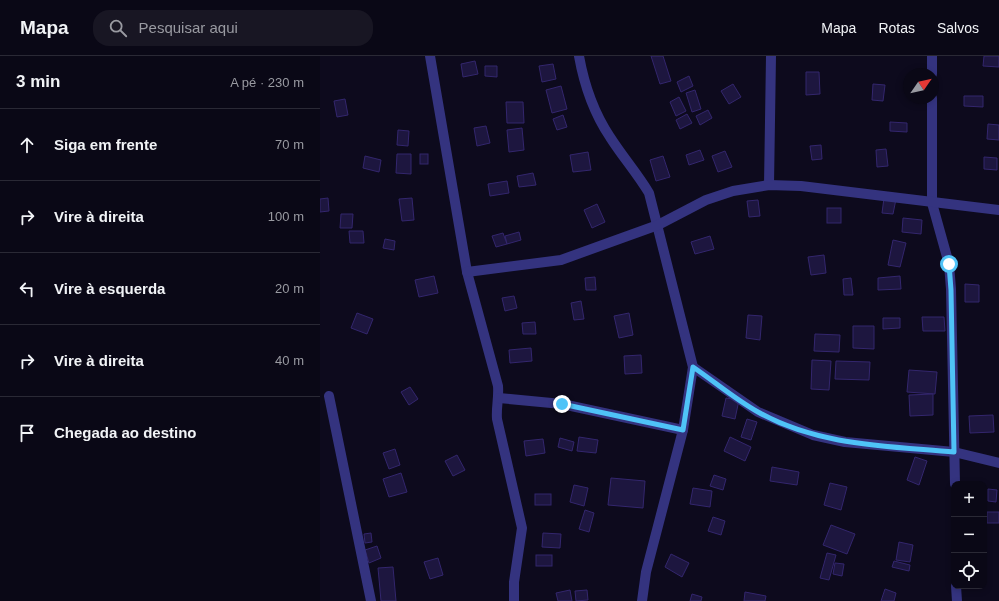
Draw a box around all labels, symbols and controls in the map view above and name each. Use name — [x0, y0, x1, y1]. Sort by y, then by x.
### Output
search box — [93, 10, 373, 46]
text: Mapa — [20, 17, 69, 38]
icon: search — [107, 17, 129, 39]
text: Pesquisar aqui — [139, 19, 238, 36]
text: Mapa — [821, 20, 856, 36]
text: Rotas — [878, 20, 915, 36]
text: Salvos — [937, 20, 979, 36]
north arrow — [903, 68, 939, 104]
text: 3 min — [16, 72, 60, 91]
text: A pé · 230 m — [230, 75, 304, 90]
icon: ahead — [16, 134, 38, 156]
text: Siga em frente — [54, 136, 157, 153]
text: 70 m — [275, 137, 304, 152]
icon: right — [16, 206, 38, 228]
text: Vire à direita — [54, 208, 144, 225]
text: 100 m — [268, 209, 304, 224]
route start — [940, 255, 958, 273]
icon: left — [16, 278, 38, 300]
text: Vire à esquerda — [54, 280, 165, 297]
text: 20 m — [275, 281, 304, 296]
icon: right — [16, 350, 38, 372]
text: Vire à direita — [54, 352, 144, 369]
text: 40 m — [275, 353, 304, 368]
route end — [553, 395, 571, 413]
icon: arrive — [16, 422, 38, 444]
text: Chegada ao destino — [54, 424, 197, 441]
map controls — [951, 481, 987, 589]
button: + — [951, 481, 987, 517]
button: − — [951, 517, 987, 553]
button: locate — [951, 553, 987, 589]

